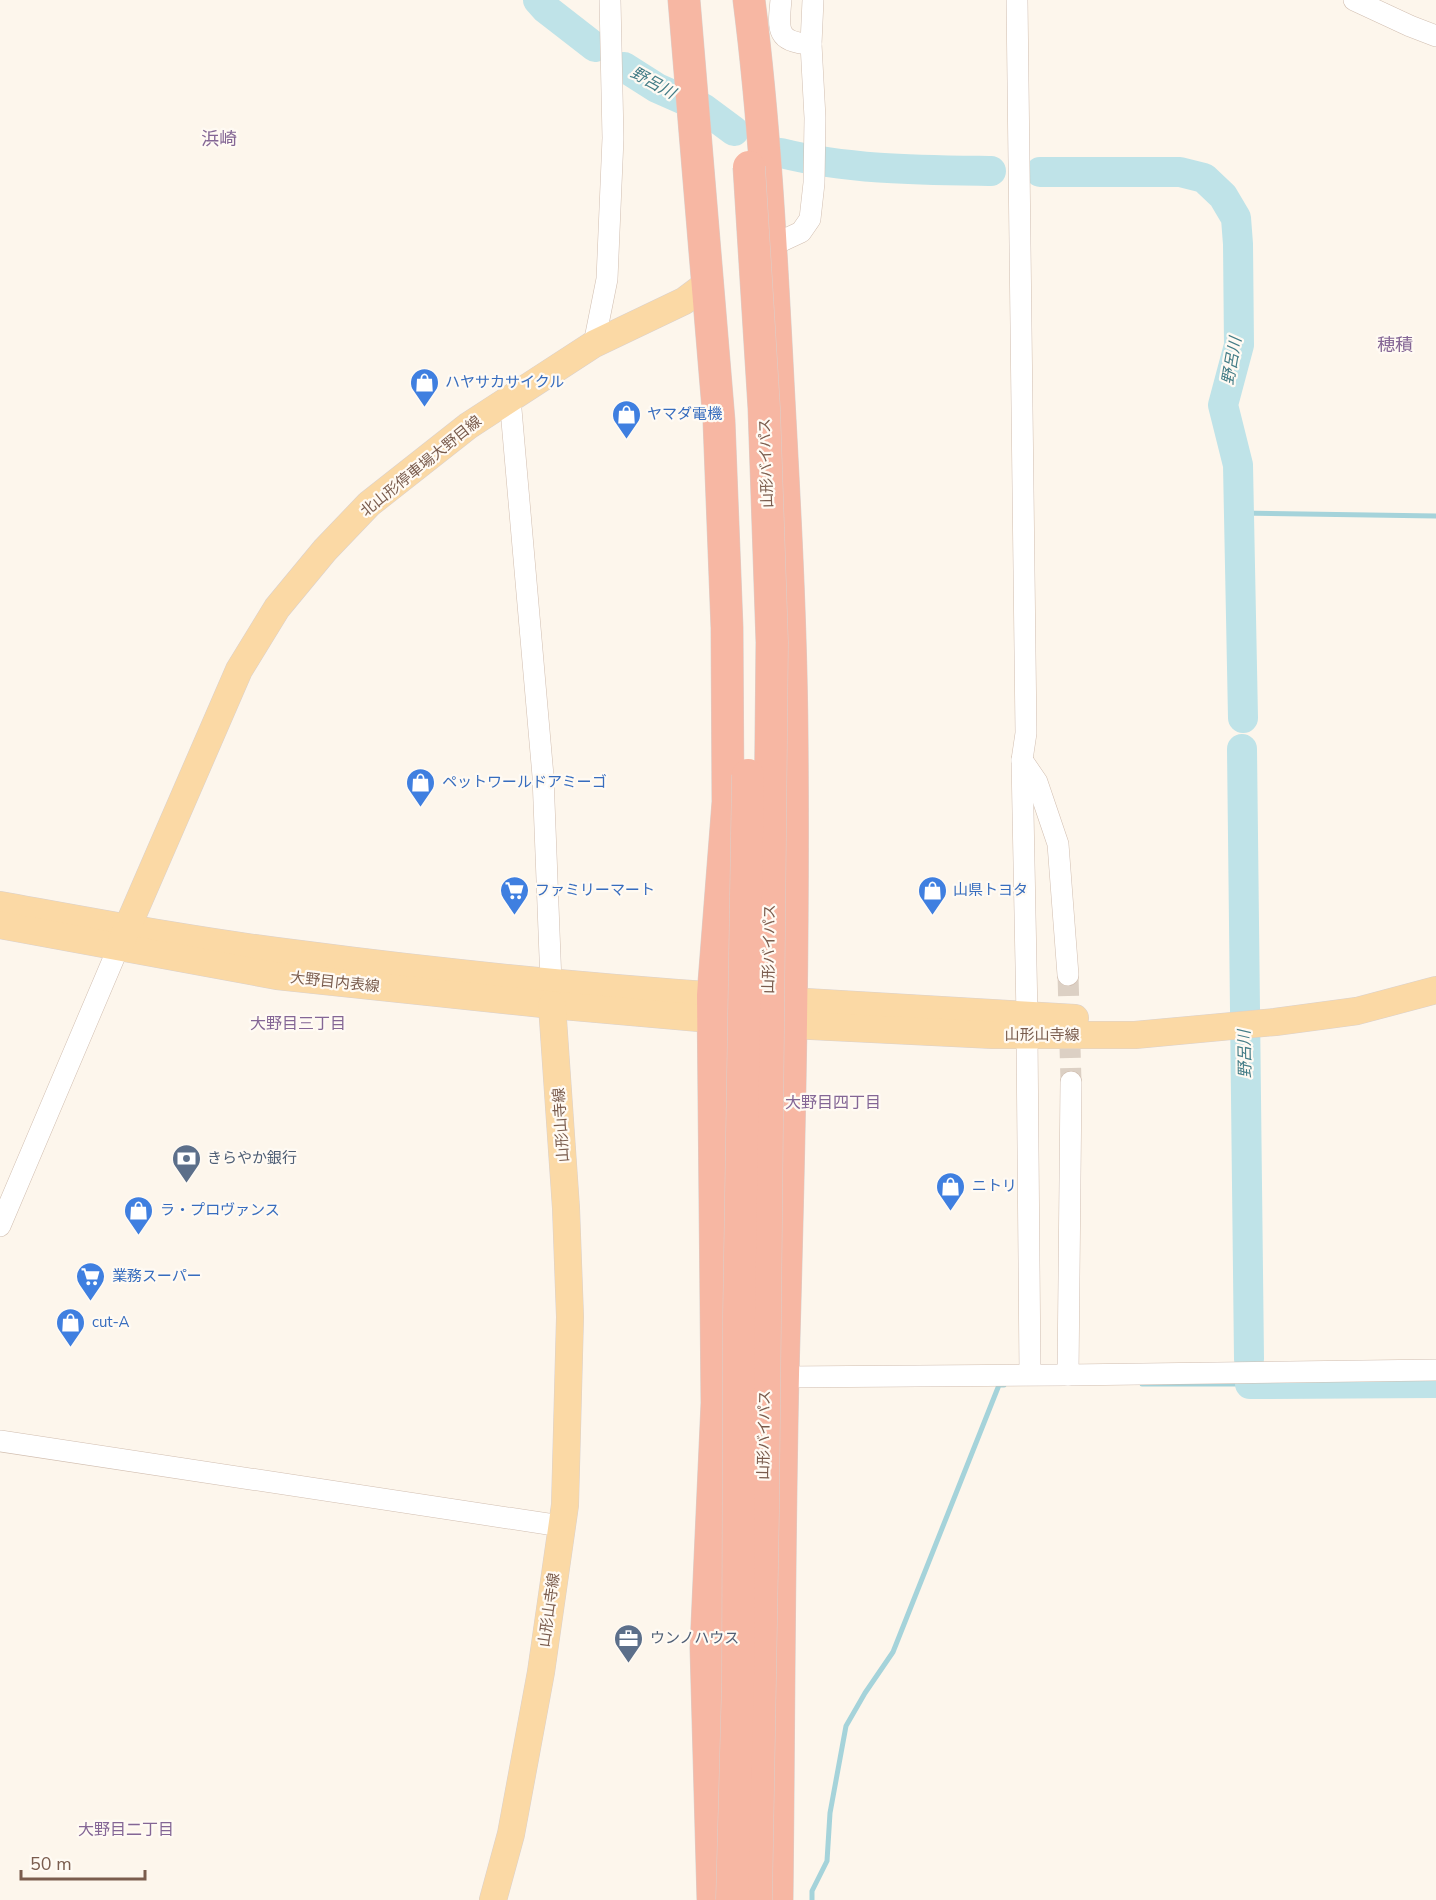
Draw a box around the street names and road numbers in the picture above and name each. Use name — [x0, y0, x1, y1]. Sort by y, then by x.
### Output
street label: 北山形停車場大野目線 — [356, 411, 486, 521]
street label: 山形バイパス — [754, 418, 778, 508]
street label: 山形バイパス — [758, 904, 780, 994]
street label: 大野目内表線 — [289, 967, 381, 997]
street label: 山形山寺線 — [1004, 1025, 1080, 1045]
street label: 山形山寺線 — [548, 1087, 574, 1163]
street label: 山形バイパス — [753, 1390, 775, 1480]
street label: 山形山寺線 — [534, 1571, 564, 1649]

